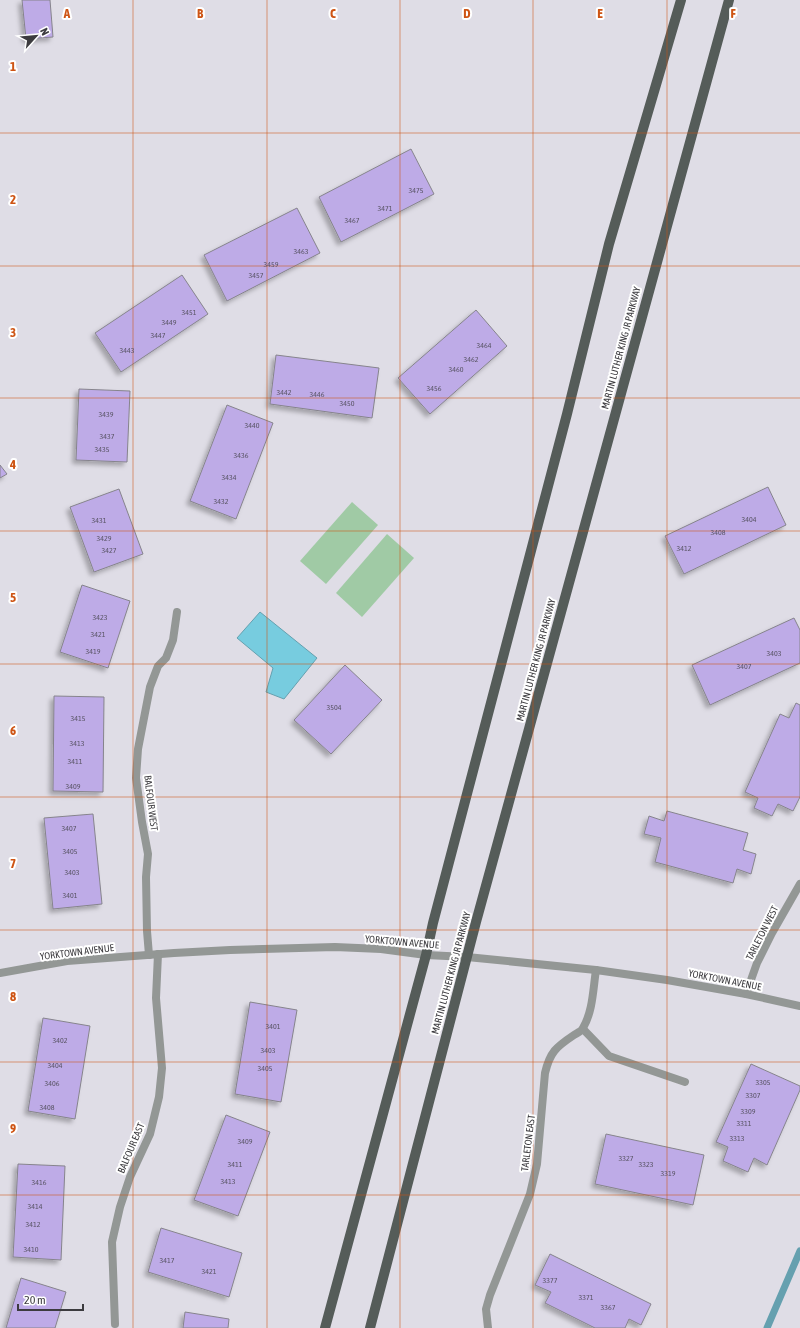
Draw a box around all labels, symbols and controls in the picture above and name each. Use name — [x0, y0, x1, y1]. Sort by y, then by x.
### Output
text: A — [63, 6, 71, 21]
text: B — [197, 6, 204, 21]
text: C — [330, 6, 336, 21]
text: D — [463, 6, 471, 21]
text: E — [597, 6, 603, 21]
text: F — [730, 6, 736, 21]
north arrow — [16, 16, 56, 56]
text: N — [38, 26, 52, 37]
text: 1 — [10, 59, 16, 74]
house number: 3475 — [408, 186, 424, 195]
text: 2 — [10, 192, 16, 207]
house number: 3471 — [377, 204, 393, 213]
house number: 3467 — [344, 216, 360, 225]
house number: 3463 — [293, 247, 309, 256]
house number: 3459 — [263, 260, 279, 269]
house number: 3457 — [248, 271, 264, 280]
street label: MARTIN LUTHER KING JR PARKWAY — [599, 285, 643, 410]
house number: 3451 — [181, 308, 197, 317]
house number: 3449 — [161, 318, 177, 327]
text: 3 — [10, 325, 16, 340]
house number: 3447 — [150, 331, 166, 340]
house number: 3464 — [476, 341, 492, 350]
house number: 3443 — [119, 346, 135, 355]
house number: 3462 — [463, 355, 479, 364]
house number: 3460 — [448, 365, 464, 374]
house number: 3456 — [426, 384, 442, 393]
house number: 3442 — [276, 388, 292, 397]
house number: 3446 — [309, 390, 325, 399]
house number: 3450 — [339, 399, 355, 408]
house number: 3439 — [98, 410, 114, 419]
house number: 3440 — [244, 421, 260, 430]
house number: 3437 — [99, 432, 115, 441]
house number: 3435 — [94, 445, 110, 454]
house number: 3436 — [233, 451, 249, 460]
text: 4 — [9, 457, 16, 472]
house number: 3434 — [221, 473, 237, 482]
house number: 3432 — [213, 497, 229, 506]
house number: 3404 — [741, 515, 757, 524]
house number: 3431 — [91, 516, 107, 525]
house number: 3408 — [710, 528, 726, 537]
house number: 3429 — [96, 534, 112, 543]
house number: 3412 — [676, 544, 692, 553]
house number: 3427 — [101, 546, 117, 555]
text: 5 — [10, 590, 16, 605]
street label: MARTIN LUTHER KING JR PARKWAY — [514, 597, 558, 722]
house number: 3423 — [92, 613, 108, 622]
house number: 3421 — [90, 630, 106, 639]
house number: 3419 — [85, 647, 101, 656]
house number: 3403 — [766, 649, 782, 658]
house number: 3407 — [736, 662, 752, 671]
house number: 3504 — [326, 703, 342, 712]
house number: 3415 — [70, 714, 86, 723]
text: 6 — [10, 723, 16, 738]
house number: 3413 — [69, 739, 85, 748]
house number: 3411 — [67, 757, 83, 766]
street label: BALFOUR WEST — [142, 775, 160, 832]
house number: 3409 — [65, 782, 81, 791]
house number: 3407 — [61, 824, 77, 833]
house number: 3405 — [62, 847, 78, 856]
text: 7 — [10, 856, 16, 871]
house number: 3403 — [64, 868, 80, 877]
house number: 3401 — [62, 891, 78, 900]
street label: TARLETON WEST — [744, 903, 781, 962]
street label: MARTIN LUTHER KING JR PARKWAY — [429, 910, 473, 1035]
street label: YORKTOWN AVENUE — [365, 933, 440, 951]
street label: YORKTOWN AVENUE — [39, 942, 115, 962]
street label: YORKTOWN AVENUE — [687, 968, 763, 993]
text: 8 — [10, 989, 16, 1004]
house number: 3401 — [265, 1022, 281, 1031]
house number: 3402 — [52, 1036, 68, 1045]
house number: 3403 — [260, 1046, 276, 1055]
house number: 3404 — [47, 1061, 63, 1070]
house number: 3405 — [257, 1064, 273, 1073]
house number: 3305 — [755, 1078, 771, 1087]
house number: 3406 — [44, 1079, 60, 1088]
house number: 3307 — [745, 1091, 761, 1100]
house number: 3408 — [39, 1103, 55, 1112]
house number: 3309 — [740, 1107, 756, 1116]
street label: TARLETON EAST — [519, 1113, 537, 1172]
house number: 3311 — [736, 1119, 752, 1128]
text: 9 — [10, 1121, 16, 1136]
street label: BALFOUR EAST — [116, 1121, 147, 1175]
house number: 3313 — [729, 1134, 745, 1143]
house number: 3409 — [237, 1137, 253, 1146]
house number: 3327 — [618, 1154, 634, 1163]
house number: 3411 — [227, 1160, 243, 1169]
house number: 3323 — [638, 1160, 654, 1169]
house number: 3319 — [660, 1169, 676, 1178]
house number: 3413 — [220, 1177, 236, 1186]
house number: 3416 — [31, 1178, 47, 1187]
house number: 3414 — [27, 1202, 43, 1211]
house number: 3412 — [25, 1220, 41, 1229]
house number: 3410 — [23, 1245, 39, 1254]
house number: 3417 — [159, 1256, 175, 1265]
house number: 3421 — [201, 1267, 217, 1276]
house number: 3377 — [542, 1276, 558, 1285]
scale bar — [18, 1286, 83, 1312]
text: 20 m — [24, 1293, 46, 1307]
house number: 3371 — [578, 1293, 594, 1302]
house number: 3367 — [600, 1303, 616, 1312]

